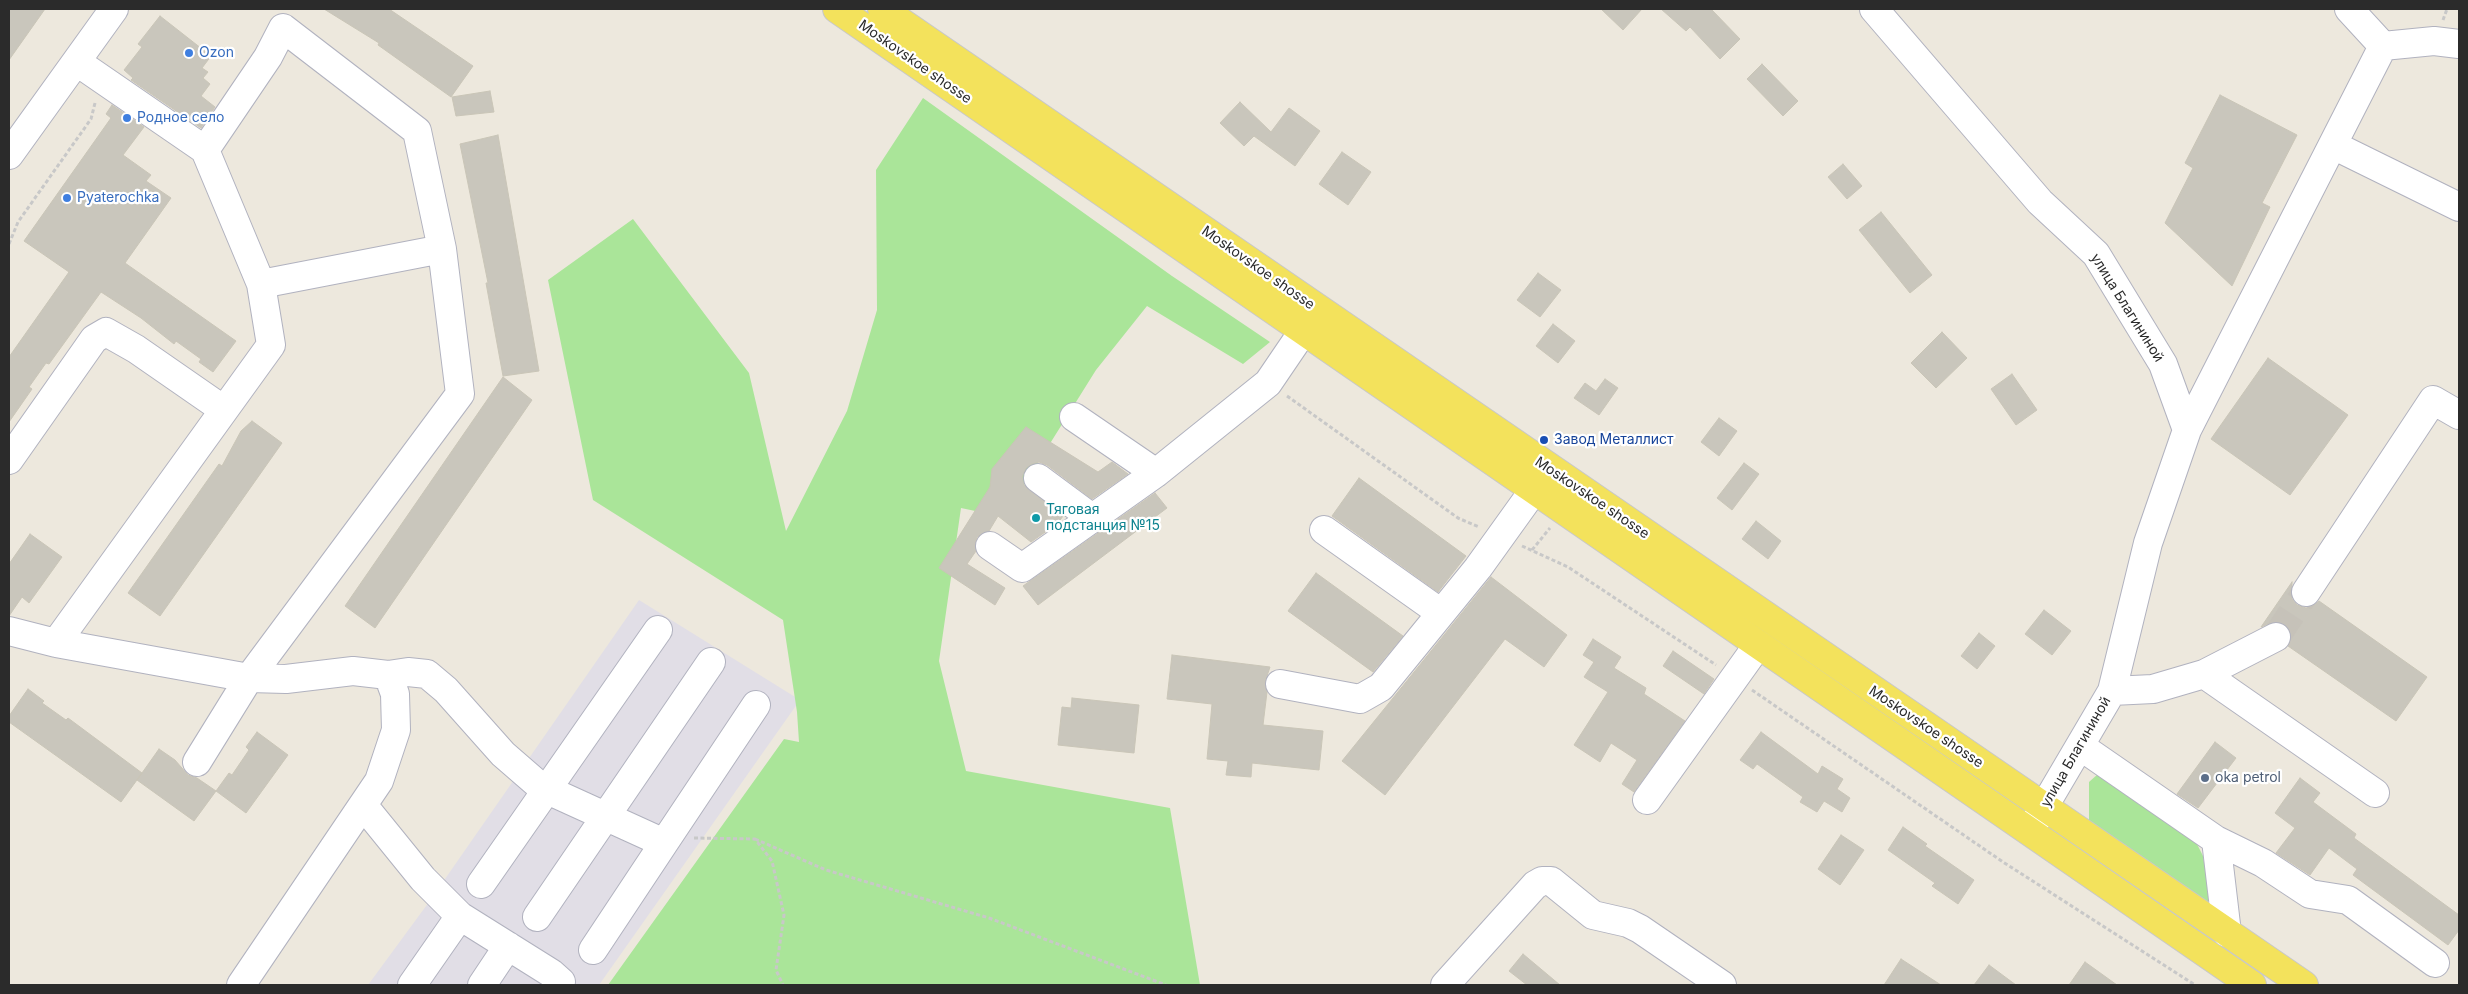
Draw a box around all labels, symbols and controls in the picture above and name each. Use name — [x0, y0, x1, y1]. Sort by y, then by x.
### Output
street label: Moskovskoe shosse — [855, 17, 975, 107]
place label: Ozon — [199, 45, 234, 61]
marker: Ozon — [183, 47, 195, 59]
place label: Родное село — [137, 110, 224, 126]
marker: Родное село — [121, 112, 133, 124]
place label: Pyaterochka — [77, 190, 159, 206]
marker: Pyaterochka — [61, 192, 73, 204]
street label: Moskovskoe shosse — [1198, 223, 1318, 313]
street label: улица Благининой — [2087, 251, 2167, 365]
place label: Завод Металлист — [1554, 432, 1674, 448]
marker: Завод Металлист — [1538, 434, 1550, 446]
street label: Moskovskoe shosse — [1532, 454, 1652, 542]
place label: Тяговая подстанция №15 — [1046, 502, 1160, 534]
marker: Тяговая подстанция №15 — [1030, 512, 1042, 524]
street label: Moskovskoe shosse — [1866, 683, 1986, 771]
street label: улица Благининой — [2038, 694, 2114, 810]
place label: oka petrol — [2215, 770, 2281, 786]
marker: oka petrol — [2199, 772, 2211, 784]

